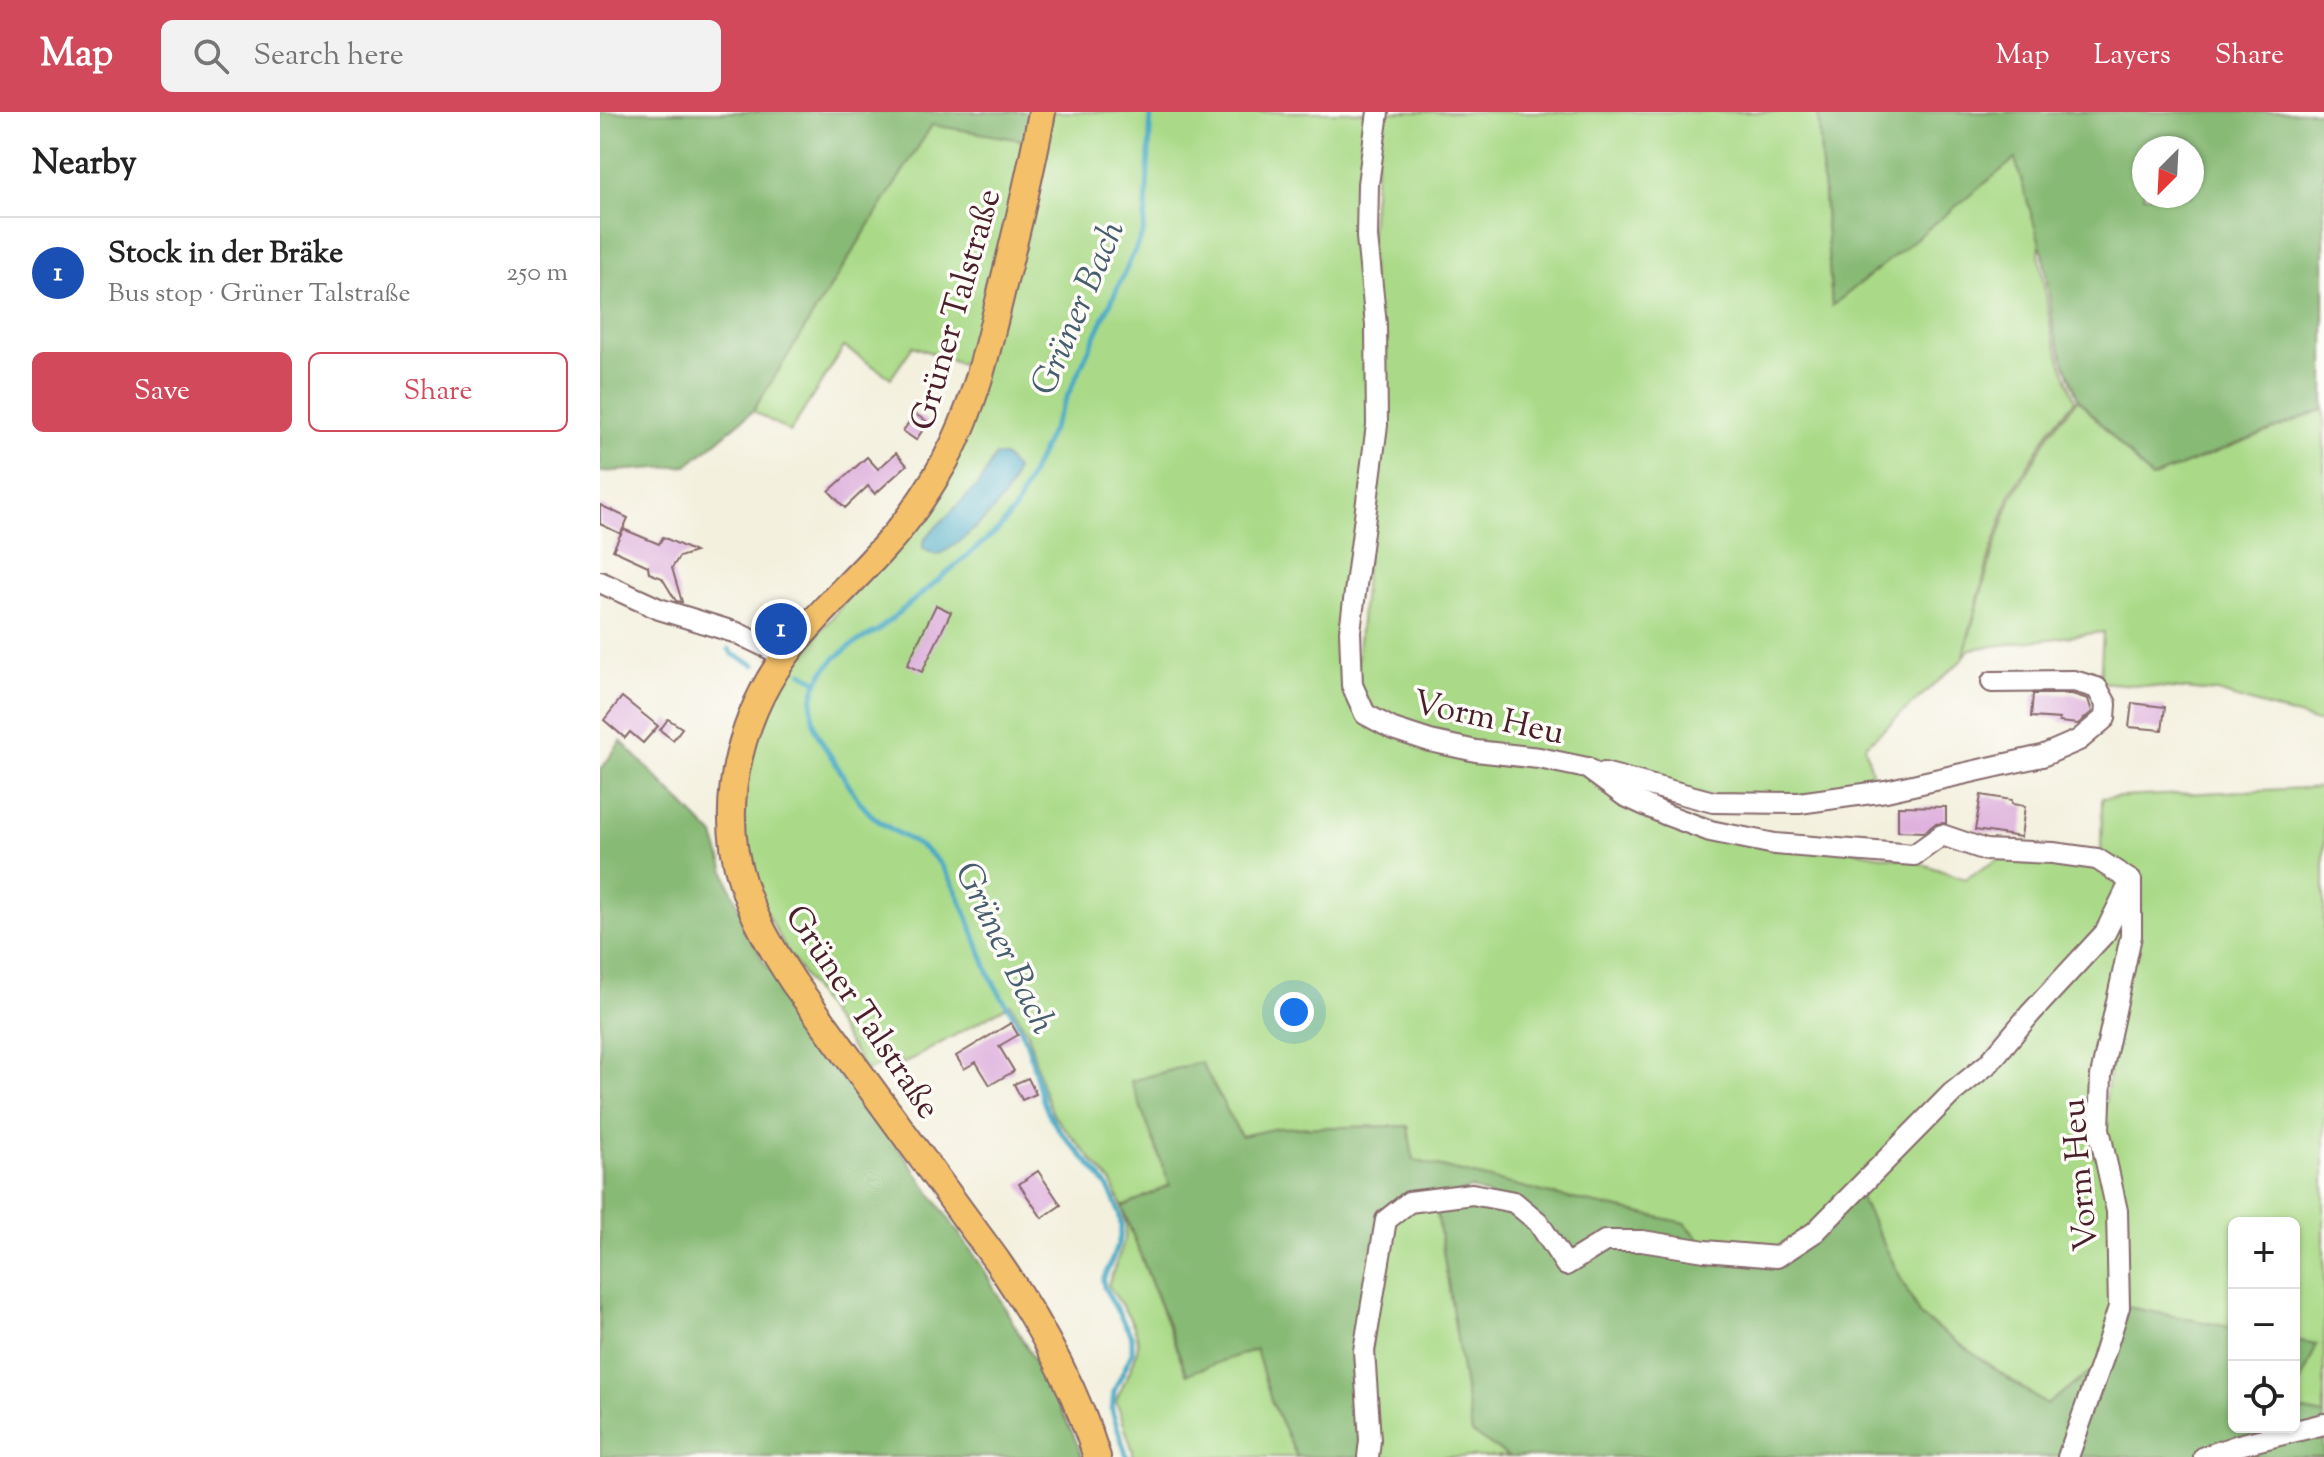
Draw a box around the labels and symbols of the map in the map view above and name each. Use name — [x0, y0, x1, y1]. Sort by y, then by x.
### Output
north arrow — [2132, 136, 2204, 208]
street label: Grüner Talstraße — [899, 184, 1015, 436]
water label: Grüner Bach — [1020, 213, 1140, 404]
pin: 1 — [755, 599, 807, 659]
street label: Vorm Heu — [1408, 680, 1568, 759]
water label: Grüner Bach — [939, 854, 1068, 1044]
street label: Grüner Talstraße — [771, 896, 951, 1130]
your location — [1274, 992, 1314, 1032]
street label: Vorm Heu — [2050, 1096, 2113, 1253]

